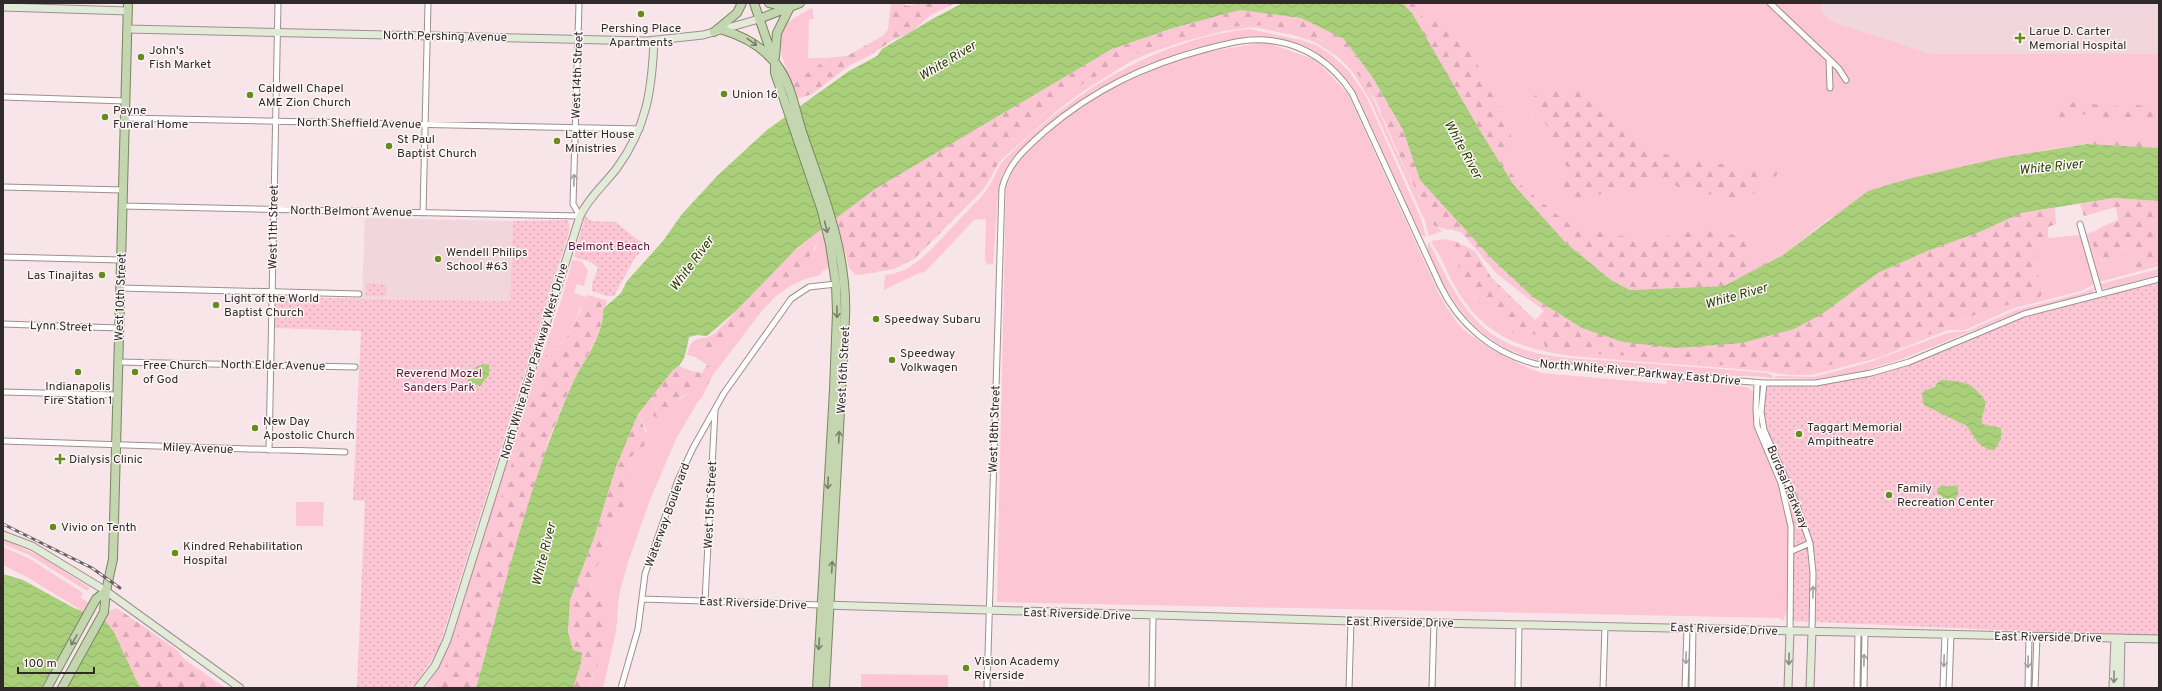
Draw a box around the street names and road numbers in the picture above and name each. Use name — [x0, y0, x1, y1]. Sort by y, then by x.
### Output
street label: North Pershing Avenue — [383, 28, 507, 46]
street label: West 14th Street — [568, 31, 588, 119]
street label: North Sheffield Avenue — [297, 115, 421, 133]
street label: West 11th Street — [265, 184, 283, 270]
street label: North Belmont Avenue — [290, 203, 412, 221]
street label: West 10th Street — [111, 253, 131, 341]
street label: North White River Parkway West Drive — [497, 261, 572, 461]
street label: Lynn Street — [30, 318, 92, 336]
street label: West 16th Street — [834, 326, 854, 414]
street label: North White River Parkway East Drive — [1539, 356, 1741, 390]
street label: North Elder Avenue — [221, 357, 325, 375]
street label: West 18th Street — [985, 385, 1005, 473]
street label: Miley Avenue — [162, 440, 234, 458]
street label: Burdsal Parkway — [1762, 443, 1812, 532]
street label: Waterway Boulevard — [642, 461, 694, 570]
street label: West 15th Street — [701, 461, 721, 549]
street label: East Riverside Drive — [699, 594, 807, 614]
street label: East Riverside Drive — [1023, 605, 1131, 625]
street label: East Riverside Drive — [1346, 614, 1454, 632]
street label: East Riverside Drive — [1670, 620, 1778, 640]
street label: East Riverside Drive — [1994, 629, 2102, 647]

